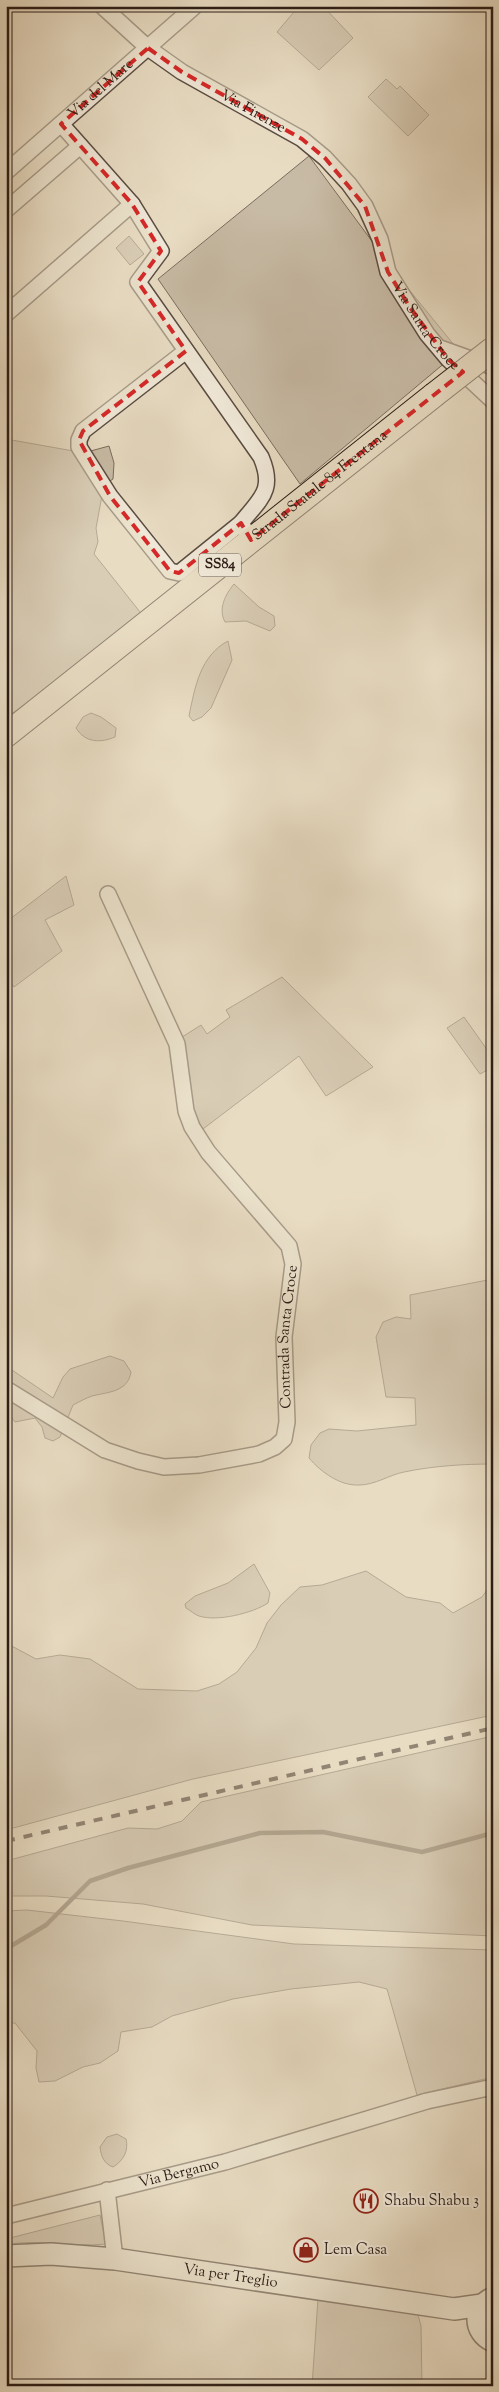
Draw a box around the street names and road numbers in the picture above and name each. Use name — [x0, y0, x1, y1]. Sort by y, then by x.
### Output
street label: Via del Mare — [63, 54, 138, 124]
street label: Via Firenze — [216, 85, 289, 138]
street label: Via Santa Croce — [386, 278, 464, 375]
street label: Strada Statale 84 Frentana — [248, 425, 392, 546]
road number: SS84 — [199, 554, 241, 576]
street label: Contrada Santa Croce — [273, 1264, 303, 1409]
street label: Via Bergamo — [136, 2153, 221, 2193]
street label: Via per Treglio — [182, 2259, 279, 2293]

